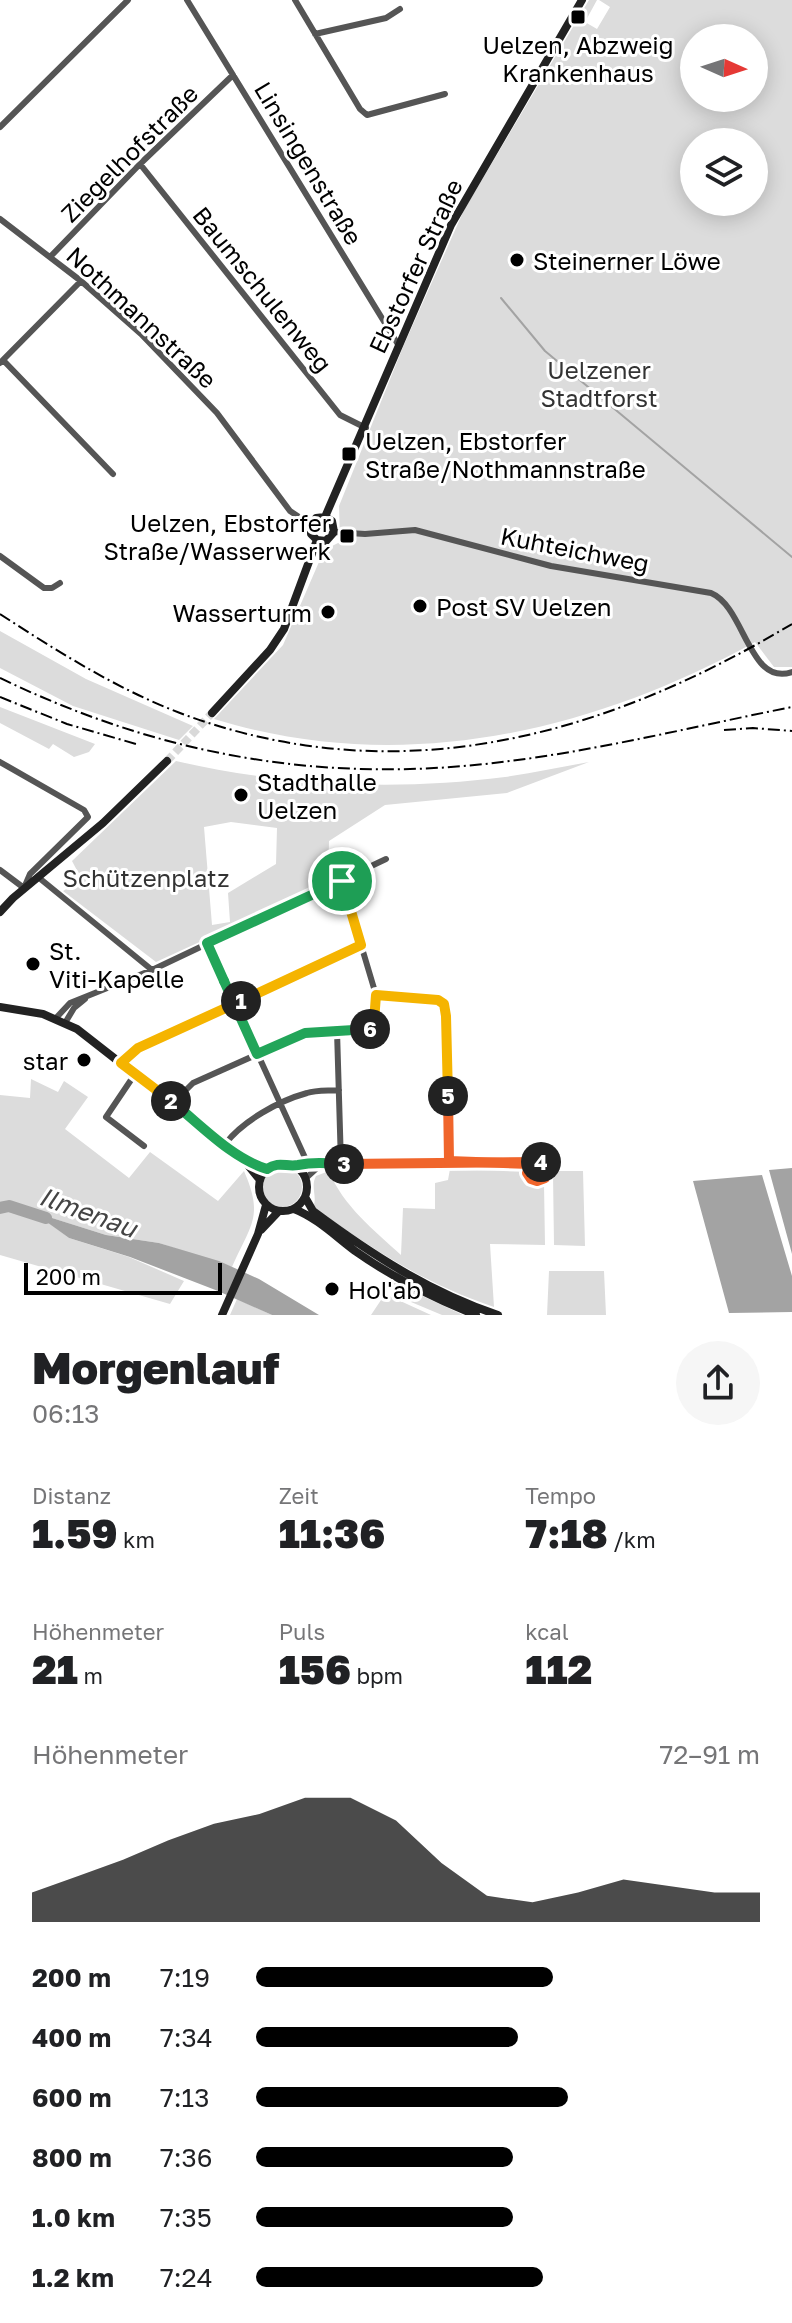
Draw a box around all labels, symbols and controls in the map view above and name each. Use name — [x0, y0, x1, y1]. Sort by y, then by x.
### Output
marker: Uelzen, Abzweig Krankenhaus — [569, 8, 587, 26]
north arrow — [680, 24, 768, 112]
map controls — [680, 24, 768, 216]
place label: Uelzen, Abzweig Krankenhaus — [482, 30, 674, 87]
street label: Linsingenstraße — [249, 76, 369, 250]
street label: Ziegelhofstraße — [55, 79, 203, 227]
button: layers — [680, 128, 768, 216]
street label: Ebstorfer Straße — [362, 174, 468, 358]
street label: Baumschulenweg — [187, 201, 339, 377]
street label: Nothmannstraße — [61, 240, 223, 394]
place label: Steinerner Löwe — [533, 246, 721, 275]
marker: Steinerner Löwe — [508, 251, 526, 269]
park label: Uelzener Stadtforst — [541, 355, 658, 412]
place label: Uelzen, Ebstorfer Straße/Nothmannstraße — [365, 426, 646, 483]
marker: Uelzen, Ebstorfer Straße/Nothmannstraße — [340, 445, 358, 463]
place label: Uelzen, Ebstorfer Straße/Wasserwerk — [104, 508, 331, 565]
street label: Kuhteichweg — [498, 520, 652, 578]
marker: Uelzen, Ebstorfer Straße/Wasserwerk — [338, 527, 356, 545]
place label: Post SV Uelzen — [436, 592, 612, 621]
marker: Post SV Uelzen — [411, 597, 429, 615]
place label: Wasserturm — [172, 598, 312, 627]
marker: Wasserturm — [319, 603, 337, 621]
place label: Stadthalle Uelzen — [257, 767, 377, 824]
marker: Stadthalle Uelzen — [232, 786, 250, 804]
pin — [308, 847, 376, 915]
icon: arrive — [320, 859, 364, 903]
park label: Schützenplatz — [63, 863, 229, 892]
place label: St. Viti-Kapelle — [49, 936, 184, 993]
marker: St. Viti-Kapelle — [24, 955, 42, 973]
pin: 1 — [221, 981, 261, 1021]
text: 1 — [235, 987, 247, 1014]
pin: 6 — [350, 1009, 390, 1049]
text: 6 — [363, 1015, 377, 1042]
place label: star — [23, 1046, 68, 1075]
marker: star — [75, 1051, 93, 1069]
pin: 5 — [428, 1076, 468, 1116]
pin: 2 — [151, 1081, 191, 1121]
text: 5 — [441, 1082, 455, 1109]
text: 2 — [164, 1087, 178, 1114]
pin: 4 — [521, 1142, 561, 1182]
pin: 3 — [324, 1144, 364, 1184]
text: 4 — [534, 1148, 548, 1175]
text: 3 — [337, 1150, 351, 1177]
water label: Ilmenau — [35, 1180, 143, 1245]
scale bar — [24, 1259, 222, 1295]
text: 200 m — [36, 1263, 101, 1290]
place label: Hol'ab — [348, 1275, 421, 1304]
marker: Hol'ab — [323, 1280, 341, 1298]
text: Morgenlauf — [32, 1341, 279, 1394]
button: share — [676, 1341, 760, 1425]
text: 06:13 — [32, 1398, 99, 1429]
text: Distanz — [32, 1482, 111, 1509]
text: Zeit — [279, 1482, 319, 1509]
text: Tempo — [525, 1482, 596, 1509]
text: 1.59 — [32, 1509, 118, 1557]
text: 11:36 — [279, 1509, 385, 1557]
text: 7:18 — [525, 1509, 608, 1557]
text: km — [118, 1526, 155, 1553]
text: /km — [608, 1526, 656, 1553]
text: Höhenmeter — [32, 1618, 164, 1645]
text: Puls — [279, 1618, 325, 1645]
text: kcal — [525, 1618, 569, 1645]
text: 21 — [32, 1645, 78, 1693]
text: 156 — [279, 1645, 351, 1693]
text: 112 — [525, 1645, 592, 1693]
text: m — [78, 1662, 103, 1689]
text: bpm — [351, 1662, 403, 1689]
text: Höhenmeter — [32, 1739, 188, 1770]
text: 72–91 m — [660, 1739, 760, 1770]
text: 200 m — [32, 1962, 111, 1993]
text: 7:19 — [160, 1962, 210, 1993]
text: 400 m — [32, 2022, 111, 2053]
text: 7:34 — [160, 2022, 213, 2053]
text: 600 m — [32, 2082, 112, 2113]
text: 7:13 — [160, 2082, 209, 2113]
text: 800 m — [32, 2142, 112, 2173]
text: 7:36 — [160, 2142, 213, 2173]
text: 1.0 km — [32, 2202, 115, 2233]
text: 7:35 — [160, 2202, 212, 2233]
text: 1.2 km — [32, 2262, 114, 2293]
text: 7:24 — [160, 2262, 213, 2293]

